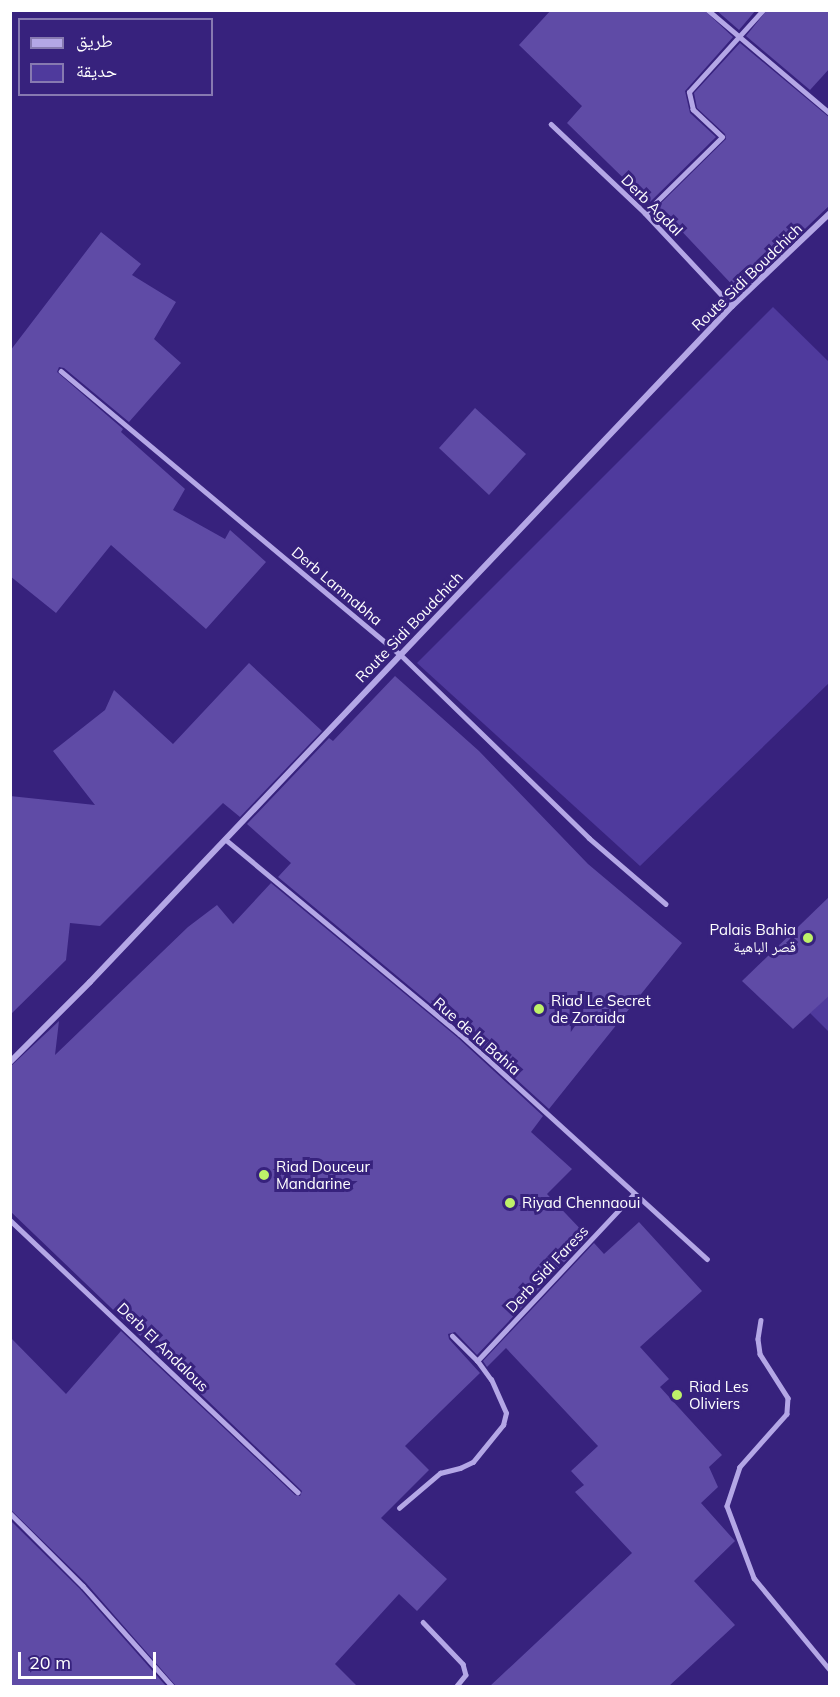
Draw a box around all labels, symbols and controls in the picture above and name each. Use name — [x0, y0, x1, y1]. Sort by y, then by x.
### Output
legend — [18, 18, 213, 96]
text: طريق — [76, 29, 113, 52]
text: حديقة — [76, 59, 117, 82]
street label: Derb Agdal — [618, 171, 686, 239]
street label: Route Sidi Boudchich — [688, 220, 806, 334]
street label: Derb Lamnabha — [288, 543, 386, 629]
street label: Route Sidi Boudchich — [352, 568, 466, 686]
place label: Palais Bahia قصر الباهية — [710, 920, 796, 955]
marker: Palais Bahia قصر الباهية — [801, 931, 815, 945]
place label: Riad Le Secret de Zoraida — [551, 991, 651, 1026]
street label: Rue de la Bahia — [430, 993, 524, 1079]
marker: Riad Le Secret de Zoraida — [532, 1002, 546, 1016]
place label: Riad Douceur Mandarine — [276, 1157, 370, 1192]
marker: Riad Douceur Mandarine — [257, 1168, 271, 1182]
place label: Riyad Chennaoui — [522, 1194, 640, 1212]
marker: Riyad Chennaoui — [503, 1196, 517, 1210]
street label: Derb Sidi Faress — [502, 1222, 592, 1316]
street label: Derb El Andalous — [114, 1299, 212, 1395]
place label: Riad Les Oliviers — [689, 1377, 749, 1412]
marker: Riad Les Oliviers — [670, 1388, 684, 1402]
scale bar — [21, 1640, 159, 1678]
text: 20 m — [29, 1651, 71, 1674]

